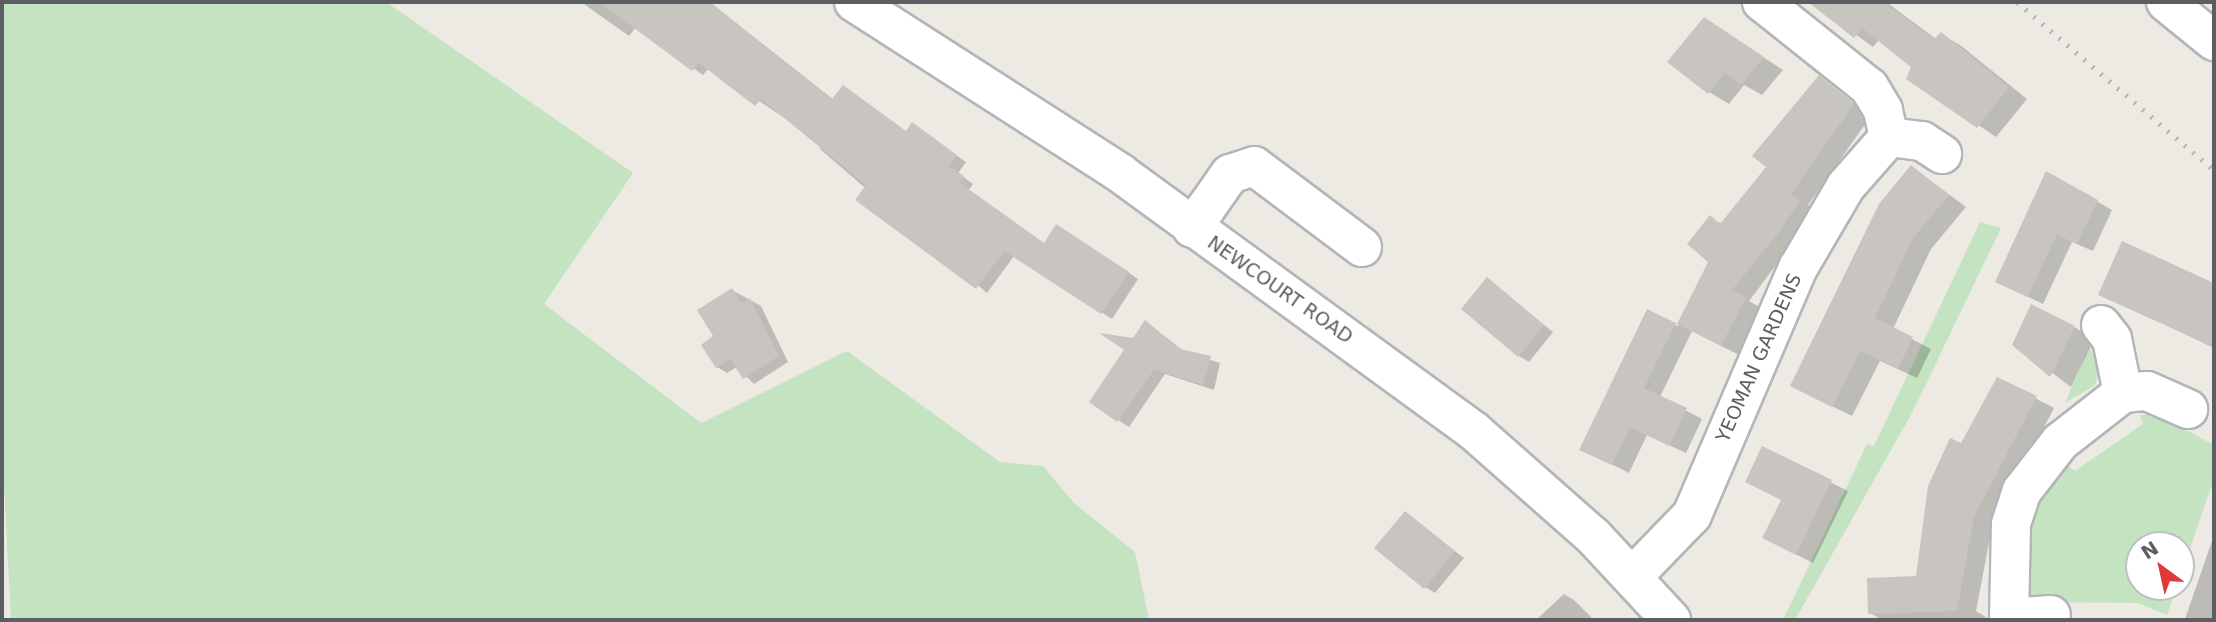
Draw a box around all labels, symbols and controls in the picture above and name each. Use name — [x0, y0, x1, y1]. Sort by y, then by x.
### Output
street label: NEWCOURT ROAD — [1203, 231, 1357, 349]
street label: YEOMAN GARDENS — [1712, 270, 1806, 446]
north arrow — [2125, 531, 2195, 601]
text: N — [2137, 537, 2162, 564]

